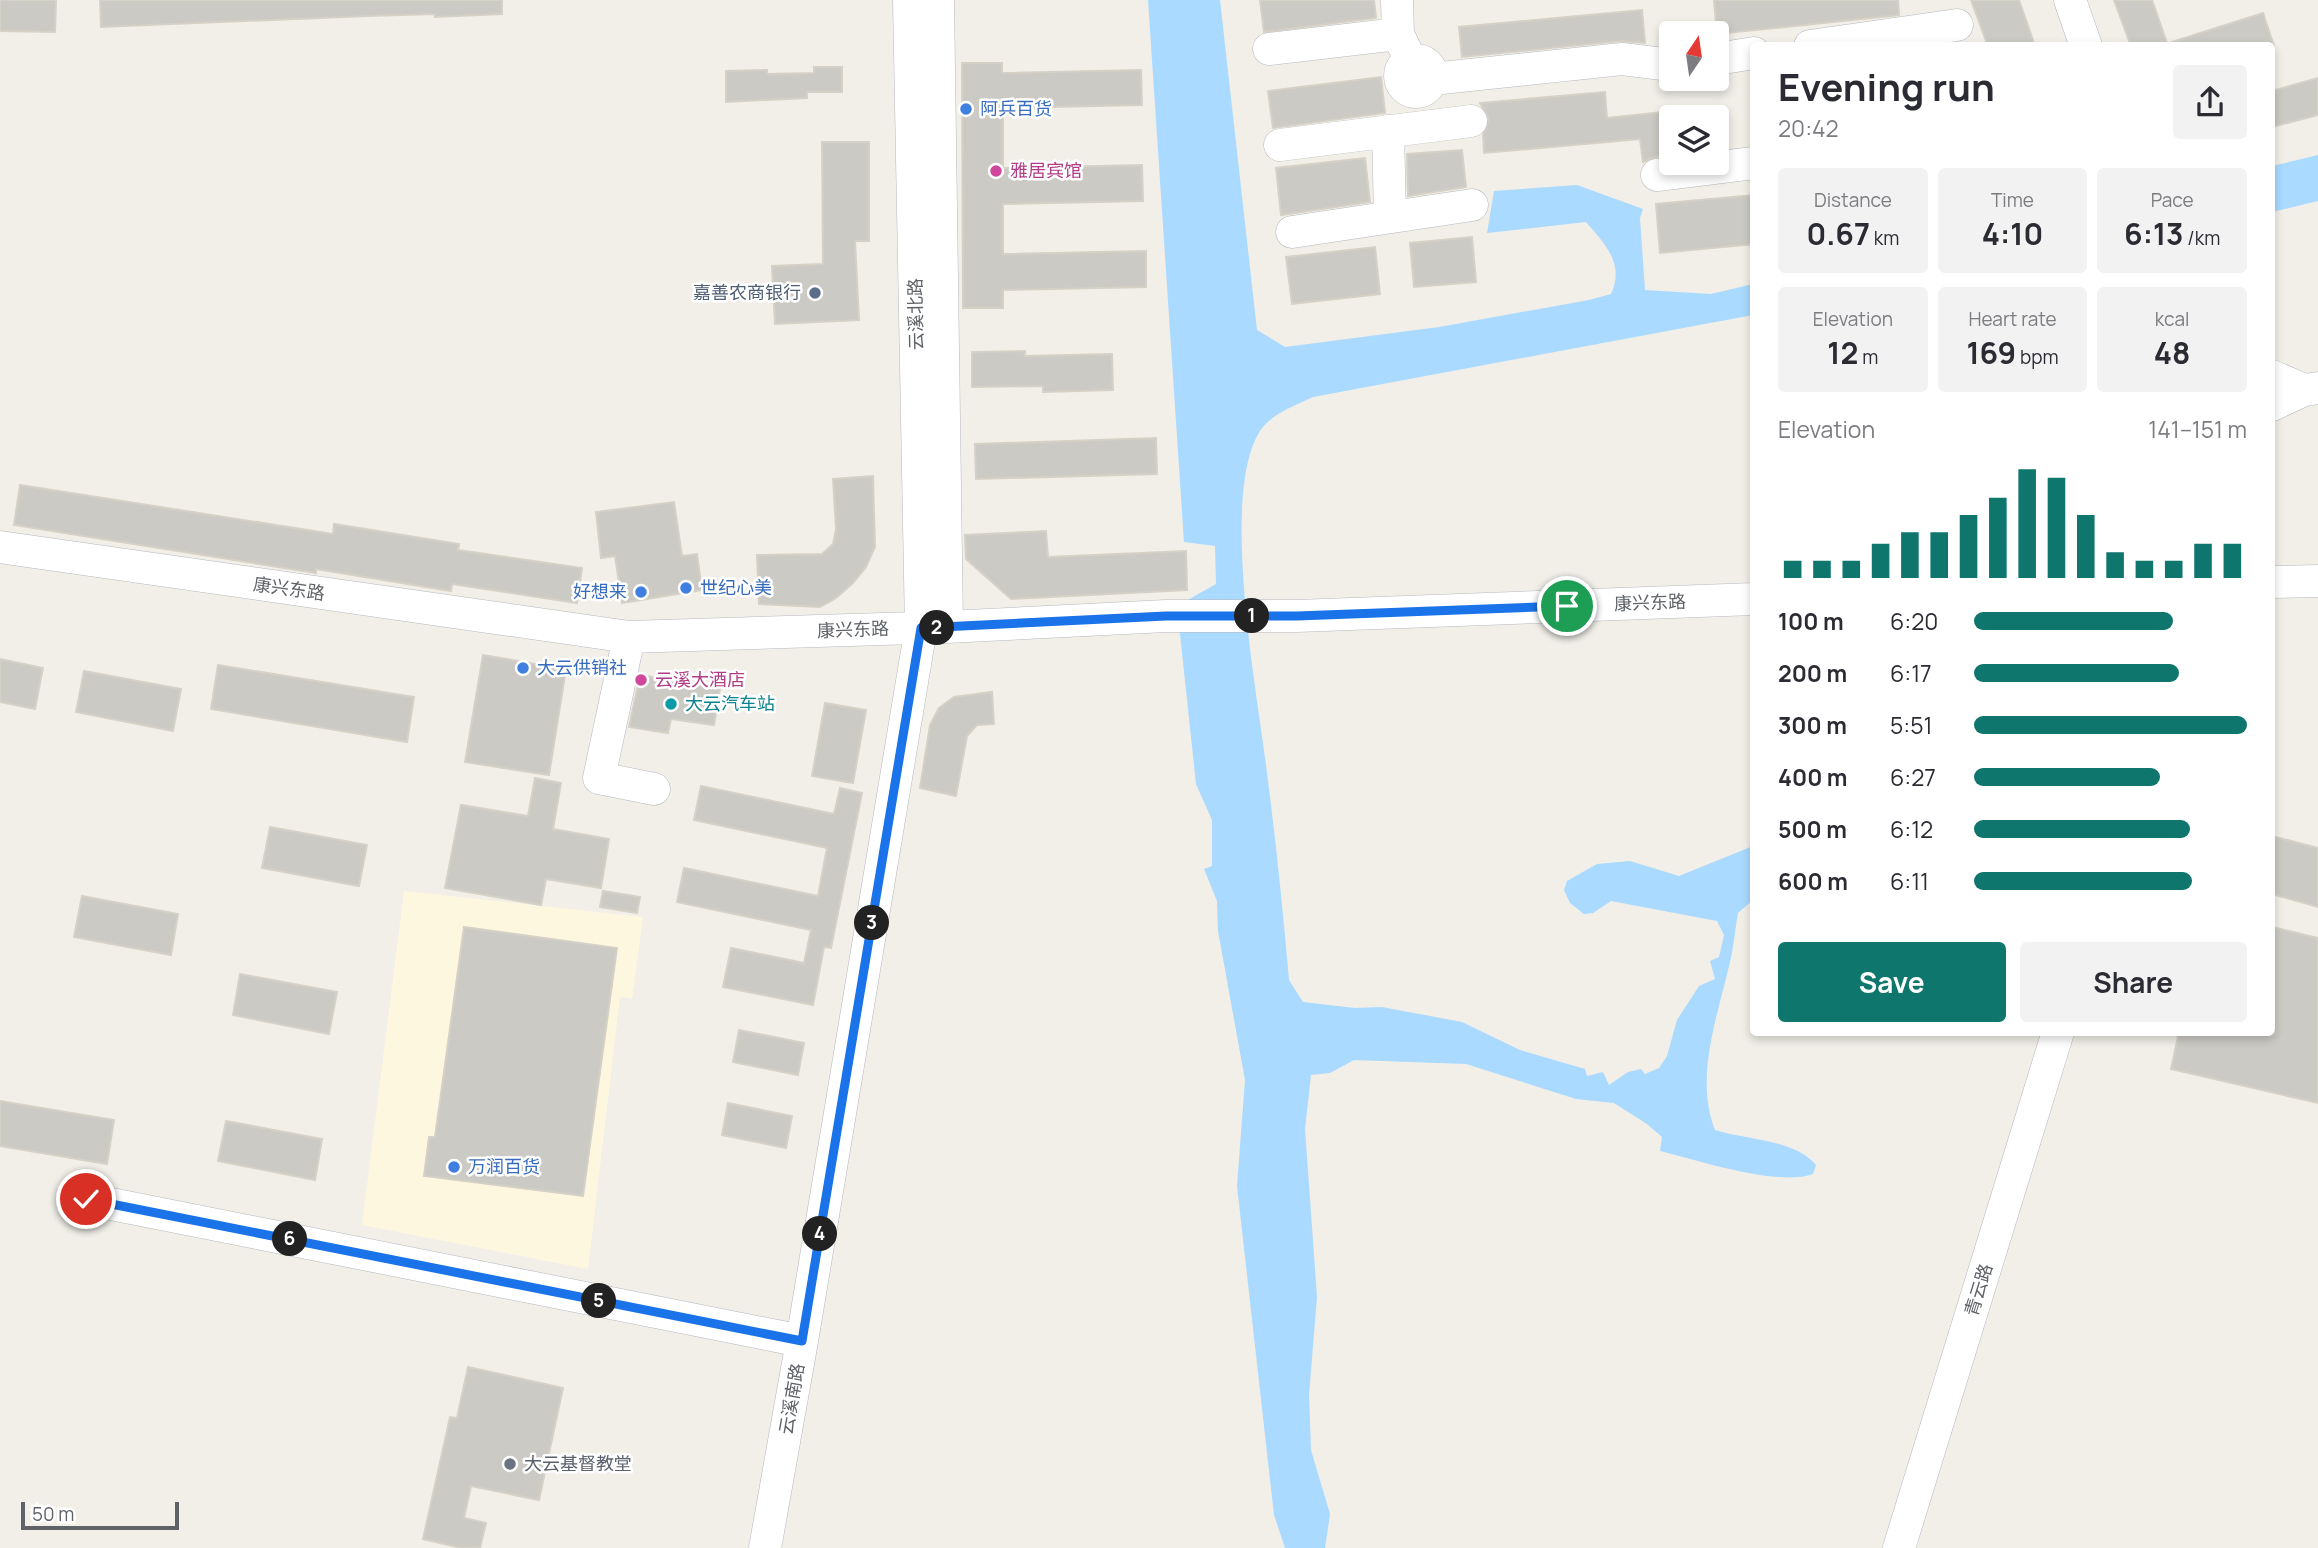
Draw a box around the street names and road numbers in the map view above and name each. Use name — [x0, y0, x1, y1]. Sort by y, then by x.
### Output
street label: 云溪北路 — [902, 278, 928, 350]
street label: 康兴东路 — [252, 571, 326, 605]
street label: 康兴东路 — [1614, 589, 1686, 615]
street label: 康兴东路 — [817, 616, 889, 642]
street label: 青云路 — [1959, 1260, 1997, 1319]
street label: 云溪南路 — [773, 1361, 809, 1436]

